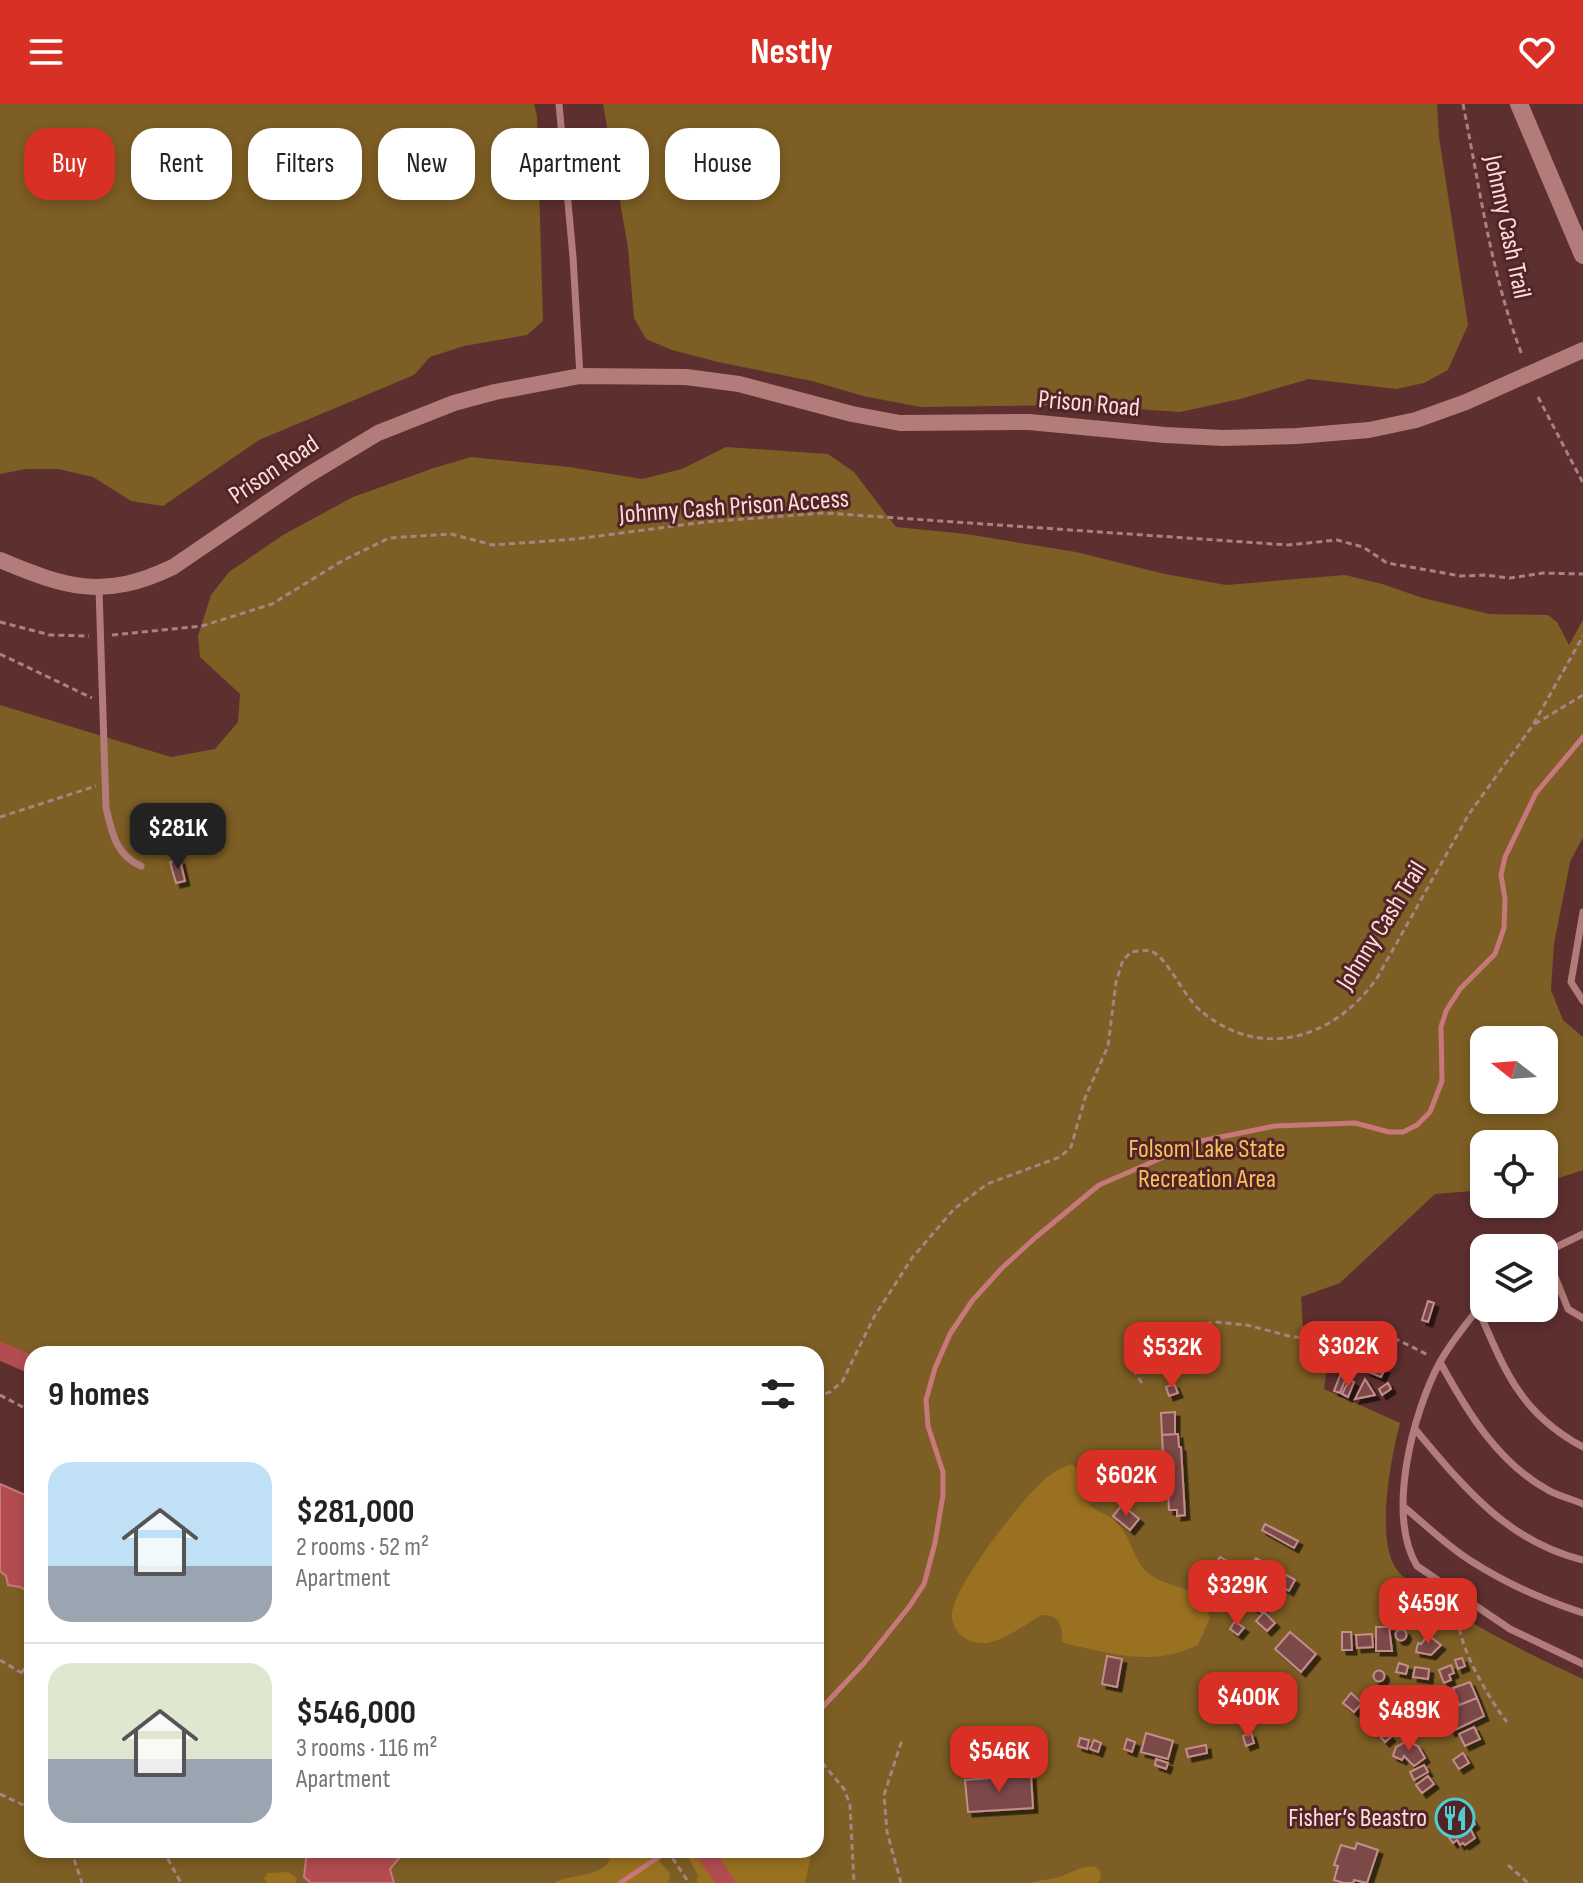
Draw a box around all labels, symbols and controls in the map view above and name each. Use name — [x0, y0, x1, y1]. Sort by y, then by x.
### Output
icon: menu — [24, 30, 68, 74]
icon: heart — [1515, 30, 1559, 74]
text: Nestly — [750, 31, 833, 74]
chip: Buy — [24, 128, 115, 200]
chip: Rent — [131, 128, 232, 200]
chip: Filters — [248, 128, 362, 200]
chip: New — [378, 128, 475, 200]
chip: Apartment — [491, 128, 649, 200]
chip: House — [665, 128, 780, 200]
street label: Johnny Cash Trail — [1476, 152, 1537, 301]
street label: Prison Road — [1037, 384, 1141, 424]
street label: Prison Road — [223, 429, 325, 511]
street label: Johnny Cash Prison Access — [617, 484, 850, 531]
pin: $281K — [122, 803, 234, 871]
text: $281K — [148, 813, 208, 844]
street label: Johnny Cash Trail — [1330, 856, 1434, 997]
north arrow — [1470, 1026, 1558, 1114]
map controls — [1470, 1026, 1558, 1322]
button: locate — [1470, 1130, 1558, 1218]
park label: Folsom Lake State Recreation Area — [1129, 1134, 1285, 1195]
button: layers — [1470, 1234, 1558, 1322]
pin: $302K — [1292, 1321, 1404, 1389]
pin: $532K — [1116, 1322, 1228, 1390]
text: $302K — [1317, 1331, 1379, 1362]
text: $532K — [1142, 1332, 1202, 1363]
icon: filters — [756, 1372, 800, 1416]
text: 9 homes — [48, 1374, 149, 1415]
pin: $602K — [1070, 1450, 1182, 1518]
text: $602K — [1095, 1460, 1157, 1491]
text: $281,000 — [296, 1491, 415, 1532]
icon: home — [112, 1494, 208, 1590]
text: 2 rooms · 52 m² — [296, 1532, 429, 1563]
pin: $329K — [1181, 1560, 1293, 1628]
text: Apartment — [296, 1563, 390, 1594]
text: $329K — [1206, 1570, 1268, 1601]
pin: $459K — [1372, 1578, 1484, 1646]
text: $459K — [1397, 1588, 1459, 1619]
pin: $400K — [1192, 1672, 1304, 1740]
text: $400K — [1217, 1682, 1279, 1713]
pin: $489K — [1353, 1685, 1465, 1753]
text: $546,000 — [296, 1692, 416, 1733]
icon: home — [112, 1695, 208, 1791]
text: $489K — [1378, 1695, 1440, 1726]
pin: $546K — [943, 1726, 1055, 1794]
text: 3 rooms · 116 m² — [296, 1733, 438, 1764]
text: $546K — [968, 1736, 1030, 1767]
text: Apartment — [296, 1764, 390, 1795]
restaurant icon: Fisher’s Beastro — [1434, 1797, 1476, 1839]
place label: Fisher’s Beastro — [1288, 1803, 1427, 1834]

